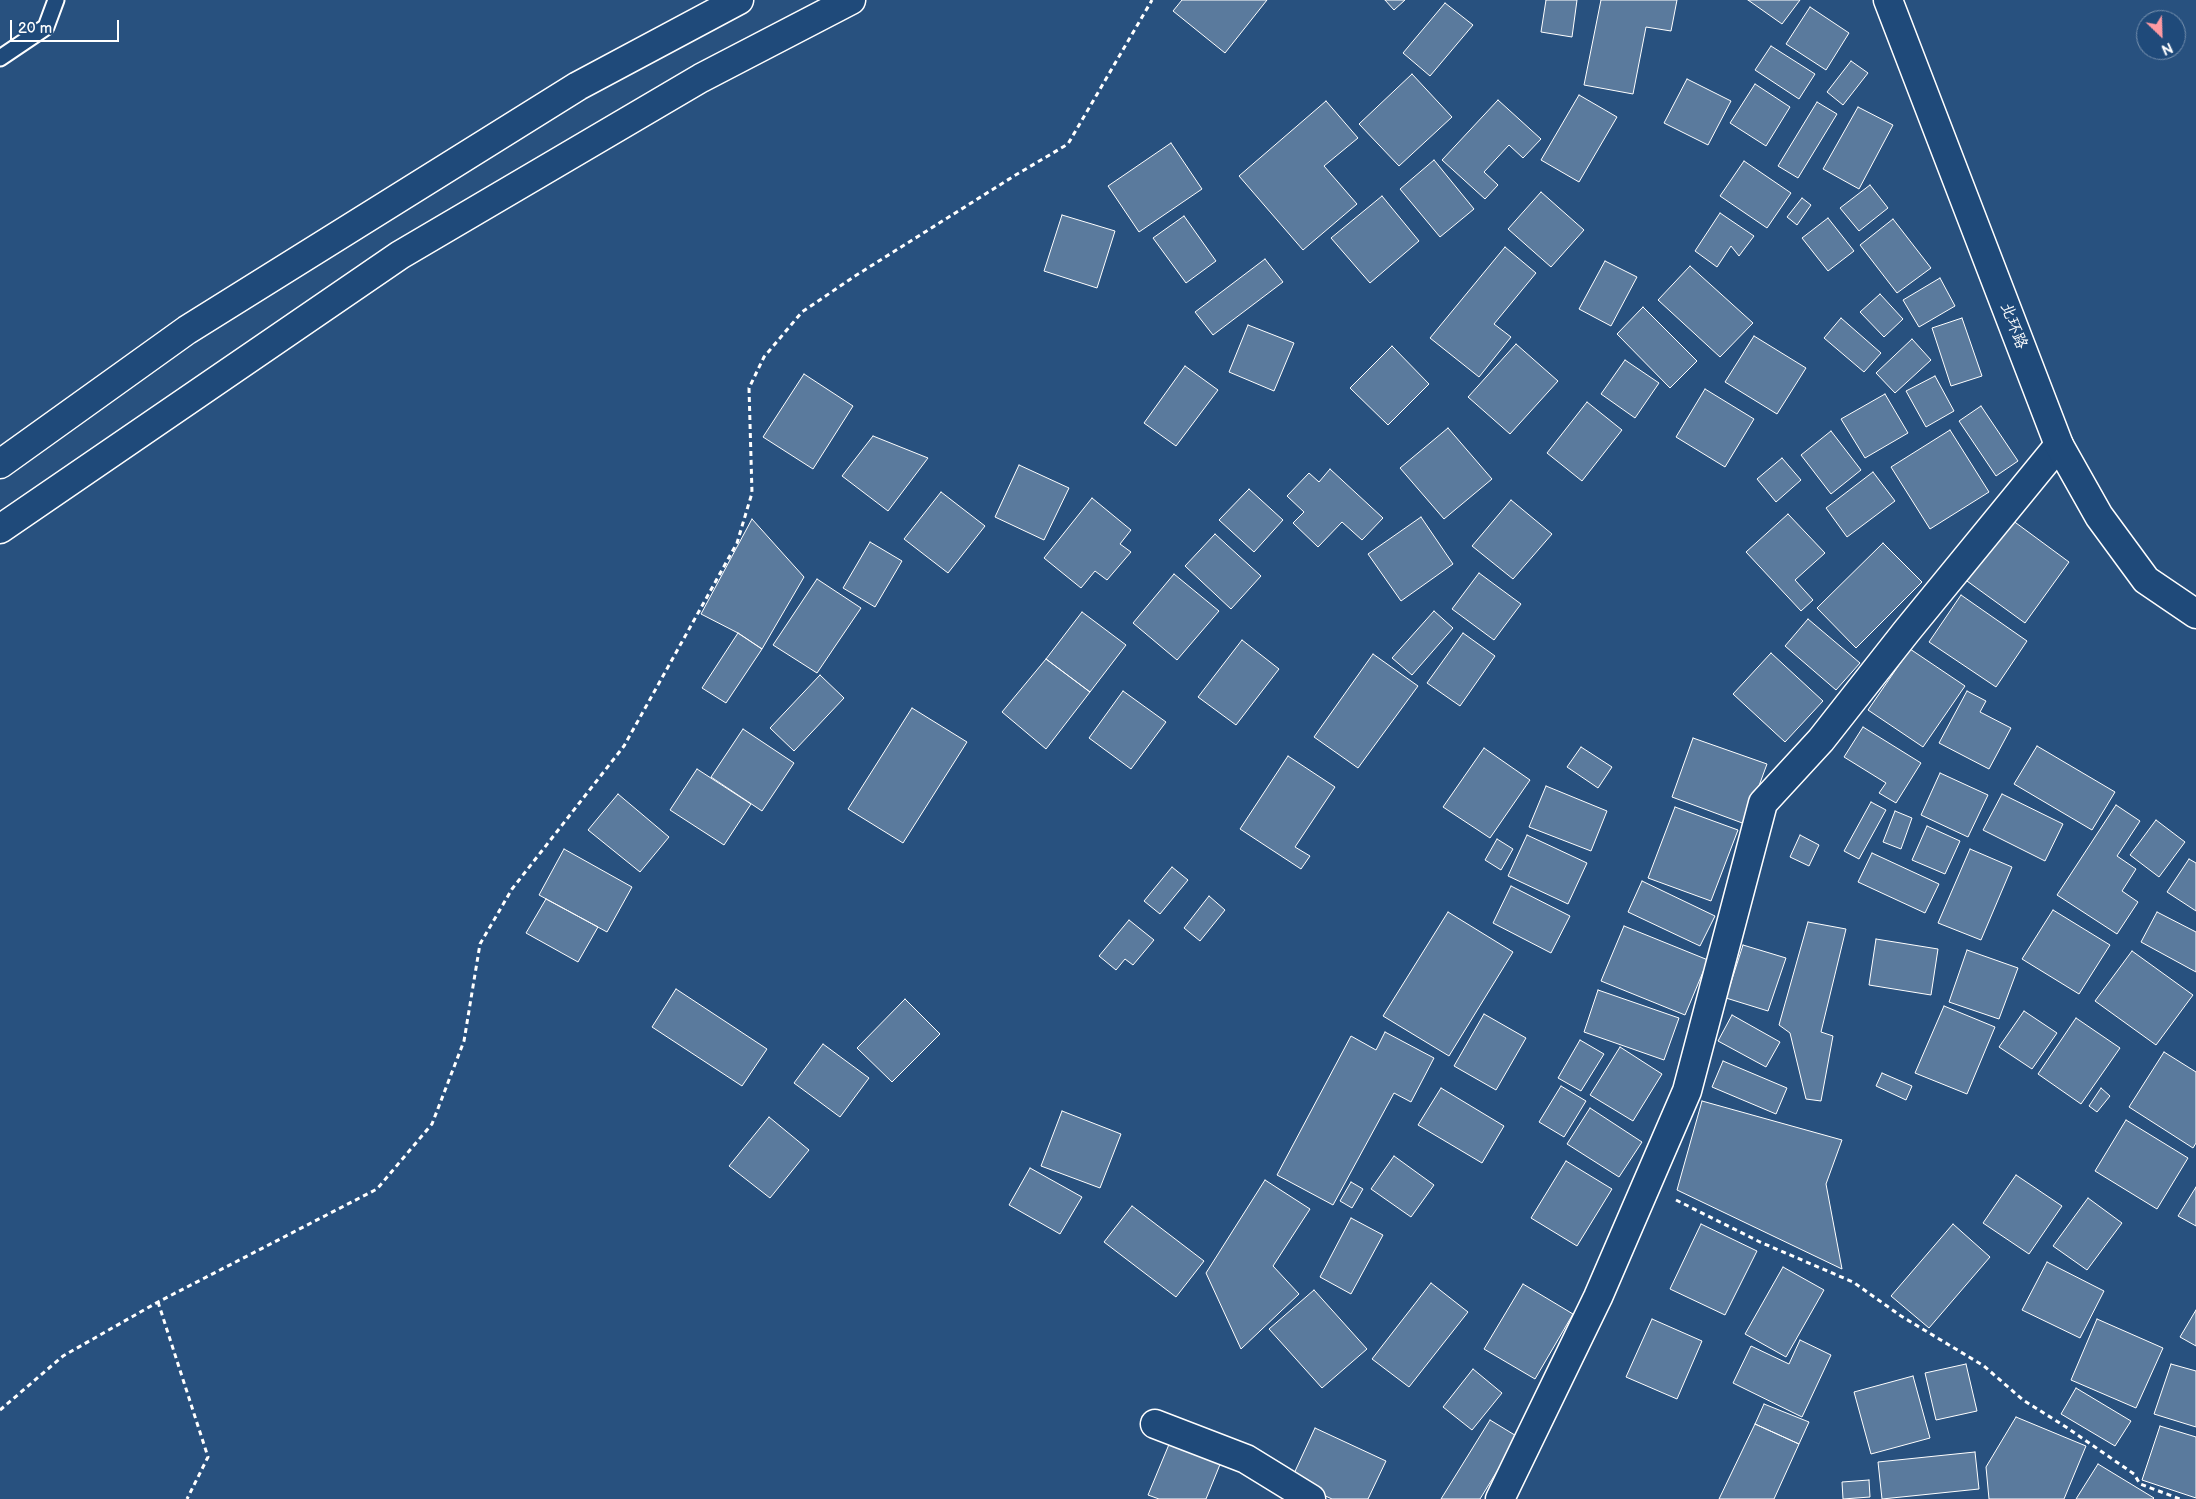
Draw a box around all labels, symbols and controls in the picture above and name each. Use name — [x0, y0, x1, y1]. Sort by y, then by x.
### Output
scale bar — [12, 10, 121, 42]
north arrow — [2136, 10, 2186, 60]
text: 20 m — [18, 19, 52, 38]
text: N — [2159, 38, 2175, 58]
street label: 北环路 — [1995, 300, 2031, 352]

